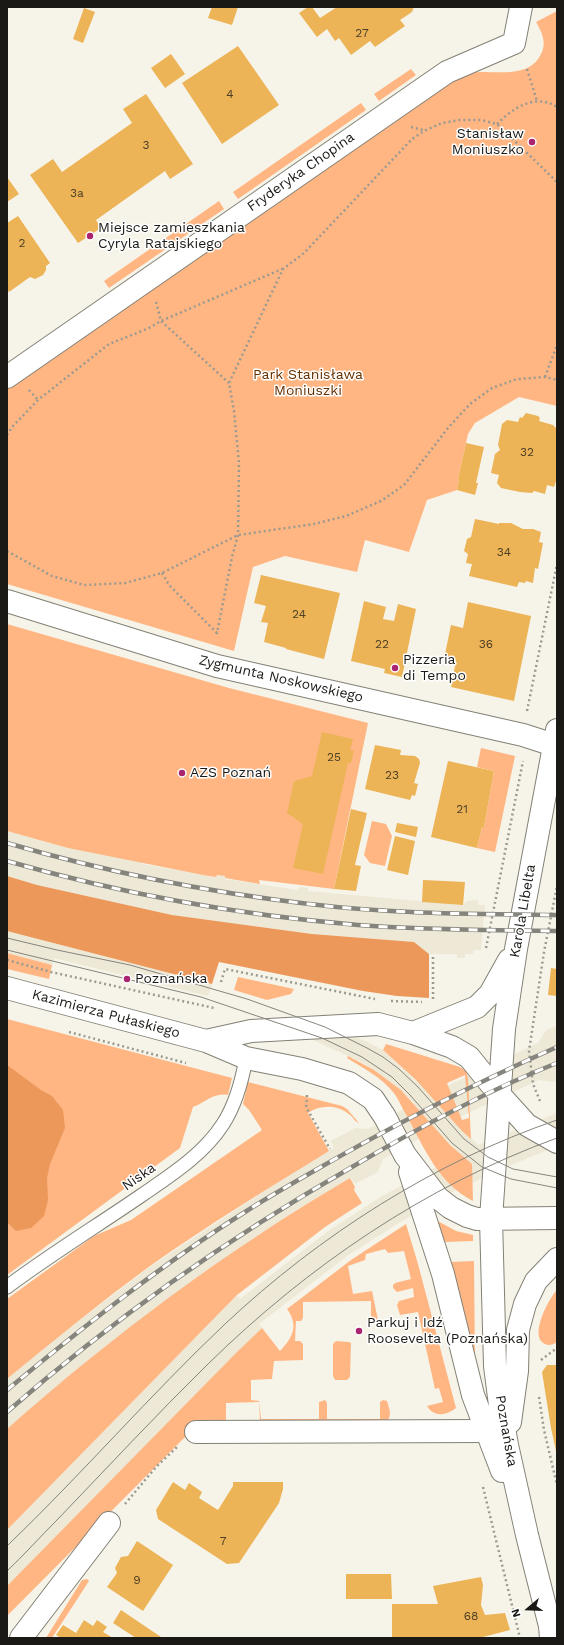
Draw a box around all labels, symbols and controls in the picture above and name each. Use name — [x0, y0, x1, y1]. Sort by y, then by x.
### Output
house number: 27 — [355, 26, 369, 40]
house number: 4 — [226, 87, 234, 101]
place label: Stanisław Moniuszko — [452, 126, 524, 158]
street label: Fryderyka Chopina — [244, 129, 358, 215]
marker: Stanisław Moniuszko — [527, 137, 537, 147]
house number: 3 — [143, 138, 149, 152]
house number: 3a — [70, 186, 84, 200]
place label: Miejsce zamieszkania Cyryla Ratajskiego — [98, 220, 245, 252]
marker: Miejsce zamieszkania Cyryla Ratajskiego — [85, 231, 95, 241]
house number: 2 — [19, 236, 25, 250]
park label: Park Stanisława Moniuszki — [253, 367, 363, 400]
house number: 32 — [520, 445, 534, 459]
house number: 34 — [497, 545, 511, 559]
house number: 24 — [292, 607, 306, 621]
house number: 22 — [375, 637, 389, 651]
house number: 36 — [479, 637, 493, 651]
street label: Zygmunta Noskowskiego — [197, 652, 365, 706]
place label: Pizzeria di Tempo — [403, 652, 466, 684]
marker: Pizzeria di Tempo — [390, 663, 400, 673]
house number: 25 — [327, 750, 341, 764]
place label: AZS Poznań — [190, 765, 271, 781]
marker: AZS Poznań — [177, 768, 187, 778]
house number: 23 — [385, 768, 399, 782]
house number: 21 — [456, 802, 468, 816]
street label: Karola Libelta — [507, 863, 539, 959]
place label: Poznańska — [135, 971, 208, 987]
marker: Poznańska — [122, 974, 132, 984]
street label: Kazimierza Pułaskiego — [30, 986, 182, 1042]
street label: Niska — [119, 1159, 159, 1195]
place label: Parkuj i Idź Roosevelta (Poznańska) — [367, 1315, 528, 1348]
marker: Parkuj i Idź Roosevelta (Poznańska) — [354, 1326, 364, 1336]
street label: Poznańska — [491, 1394, 521, 1468]
house number: 7 — [220, 1534, 226, 1548]
house number: 9 — [133, 1573, 141, 1587]
north arrow — [508, 1589, 548, 1629]
text: N — [509, 1607, 524, 1619]
house number: 68 — [464, 1609, 478, 1623]

